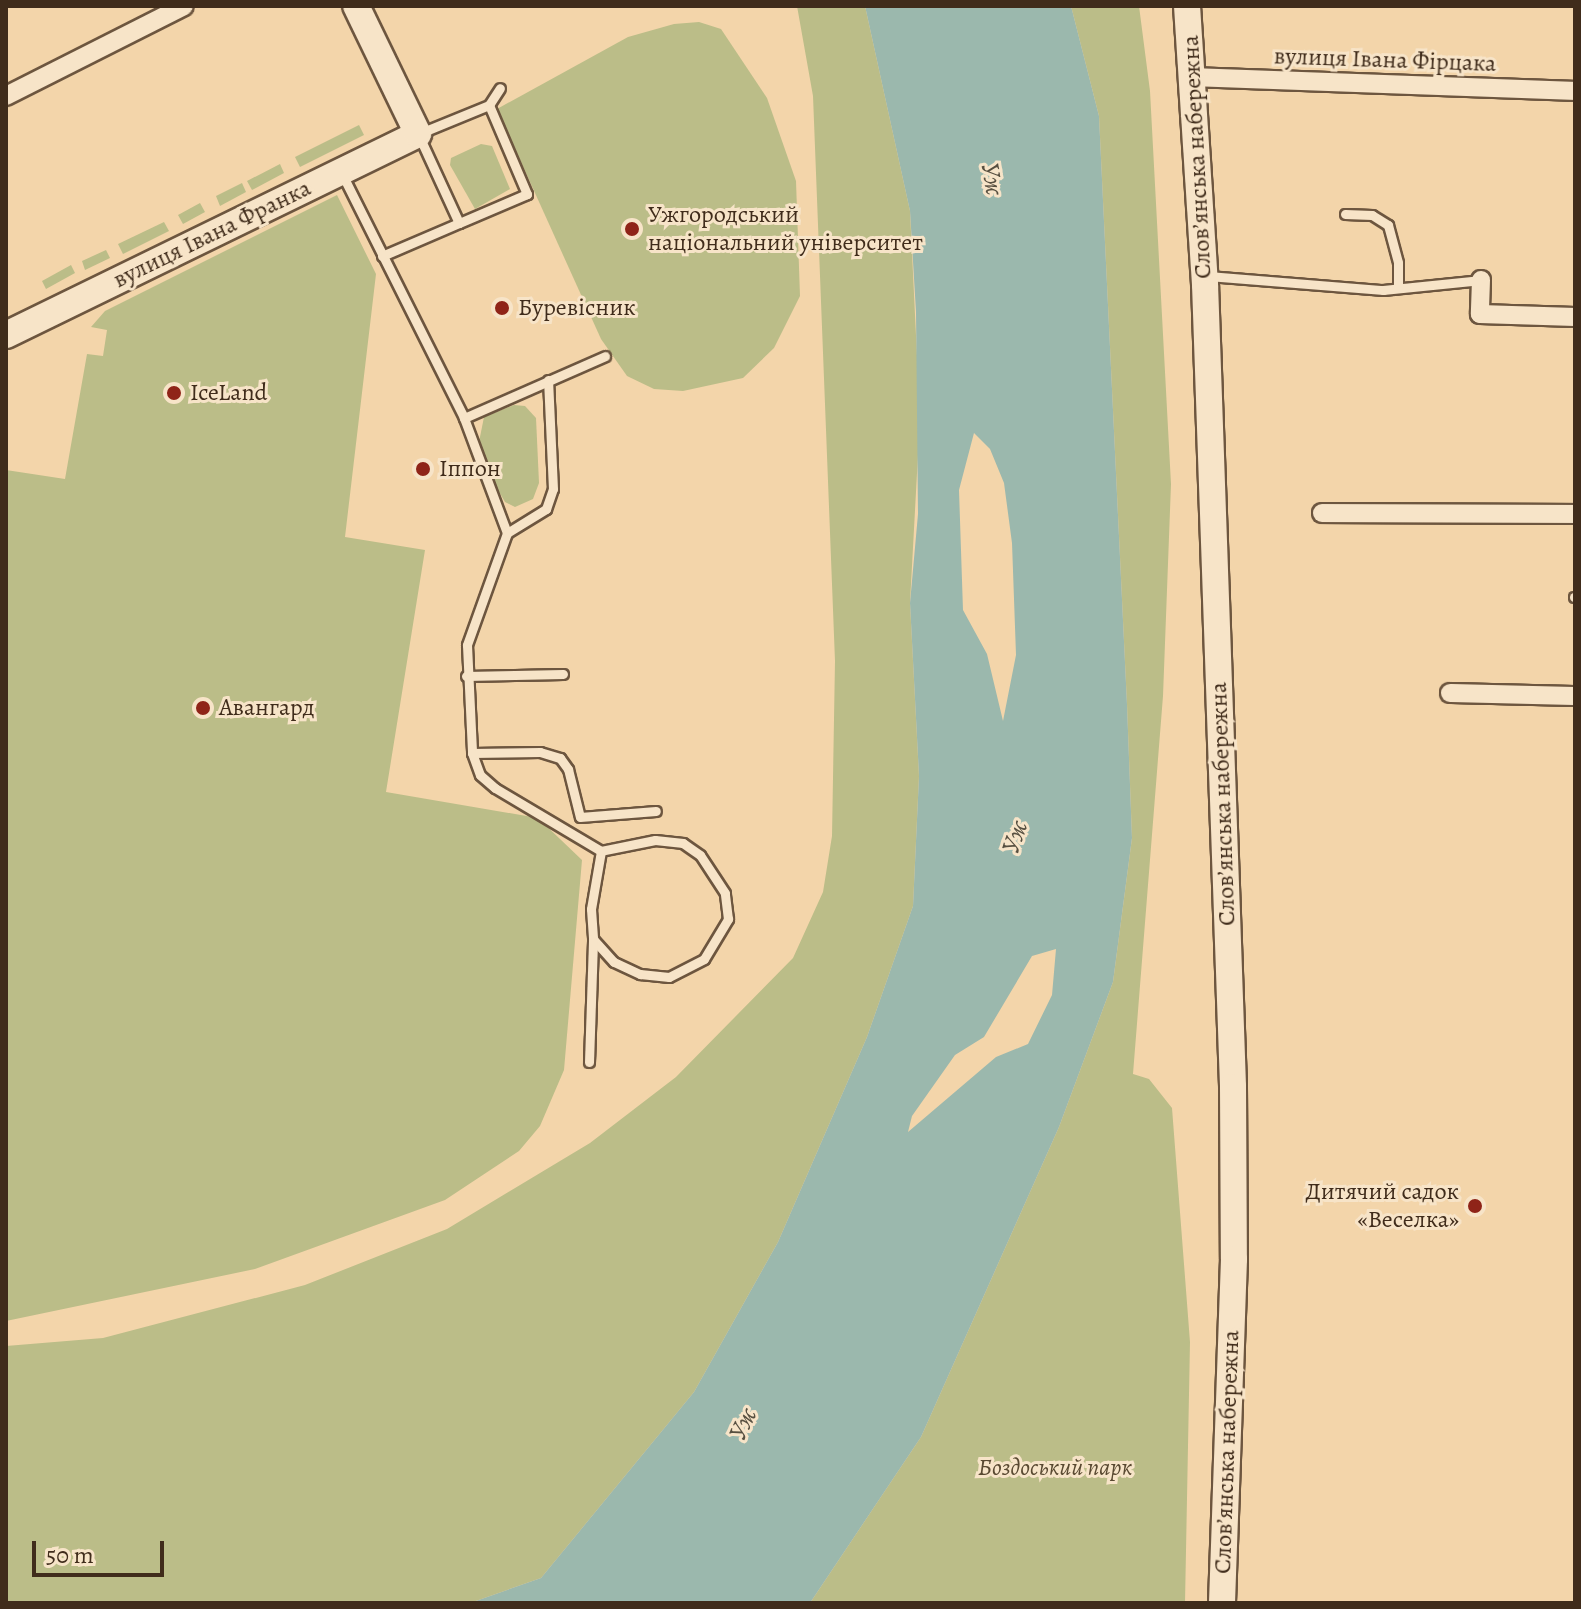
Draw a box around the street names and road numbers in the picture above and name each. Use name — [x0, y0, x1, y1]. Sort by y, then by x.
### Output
street label: Словʼянська набережна — [1176, 35, 1218, 279]
street label: вулиця Івана Фірцака — [1273, 42, 1497, 78]
street label: вулиця Івана Франка — [109, 174, 315, 294]
street label: Словʼянська набережна — [1204, 682, 1242, 926]
street label: Словʼянська набережна — [1208, 1330, 1246, 1574]

